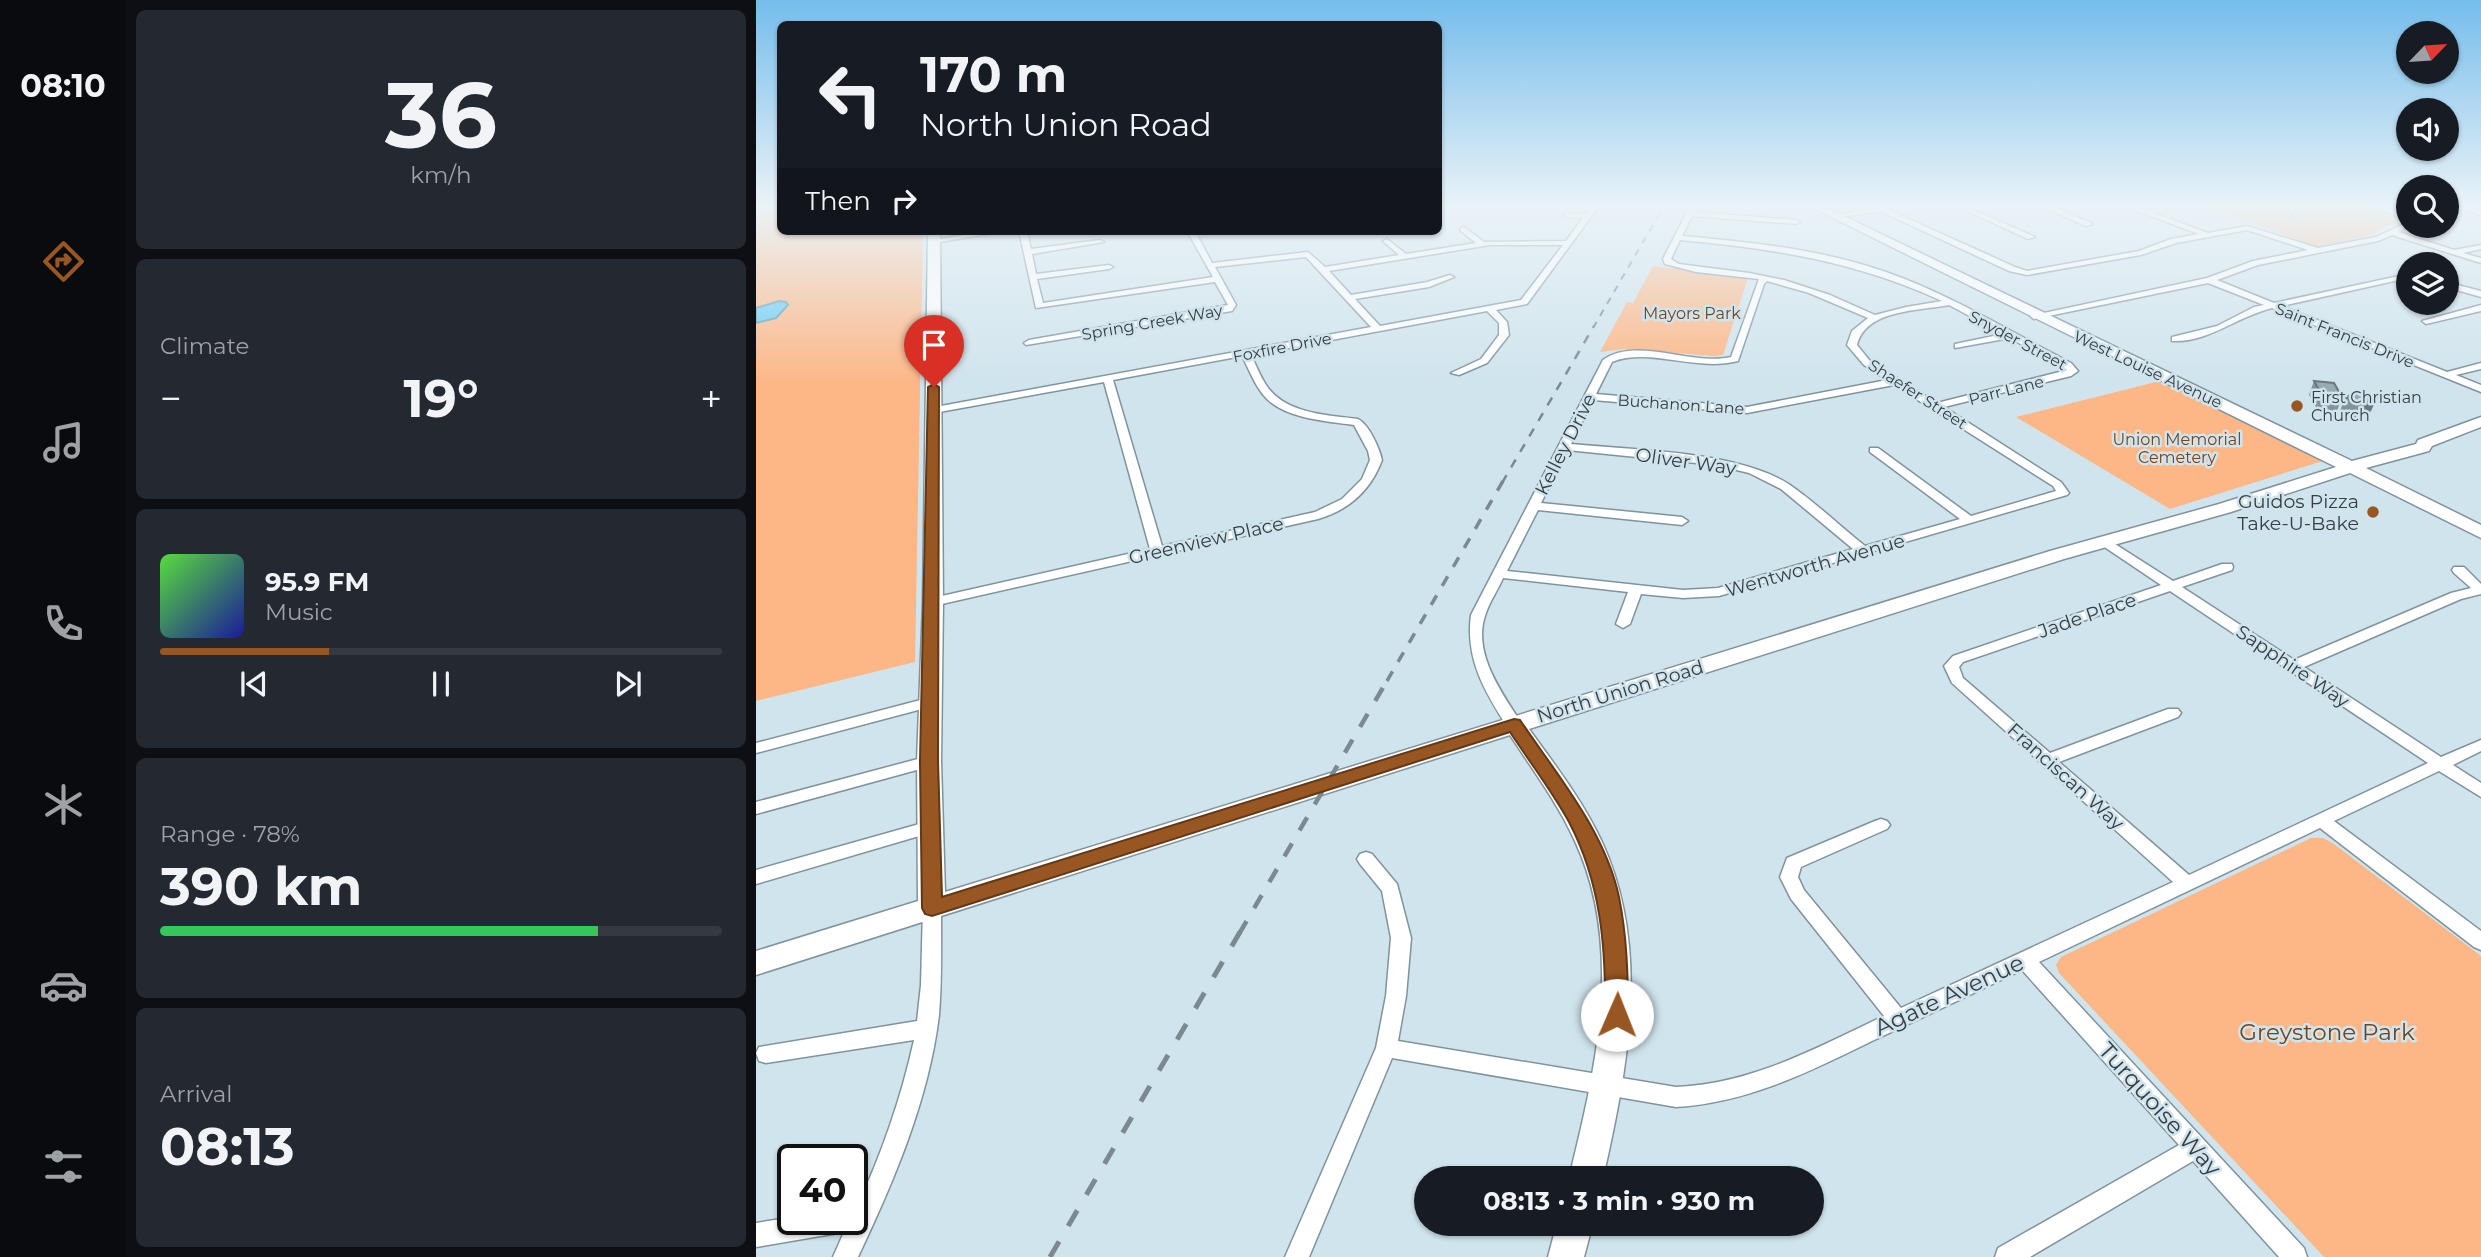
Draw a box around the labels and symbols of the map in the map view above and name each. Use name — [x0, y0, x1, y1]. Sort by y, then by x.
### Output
north arrow — [2396, 21, 2459, 84]
street label: Saint Francis Drive — [2273, 299, 2417, 372]
street label: Spring Creek Way — [1080, 301, 1224, 344]
park label: Mayors Park — [1643, 304, 1741, 323]
street label: Snyder Street — [1966, 307, 2070, 374]
pin — [904, 315, 964, 387]
street label: West Louise Avenue — [2071, 327, 2225, 412]
street label: Foxfire Drive — [1231, 329, 1333, 366]
street label: Shaefer Street — [1865, 355, 1971, 434]
street label: Parr Lane — [1966, 372, 2046, 409]
place label: First Christian Church — [2311, 388, 2422, 425]
street label: Kelley Drive — [1530, 389, 1601, 499]
street label: Buchanon Lane — [1617, 391, 1745, 418]
marker: First Christian Church — [2289, 398, 2305, 414]
park label: Union Memorial Cemetery — [2112, 430, 2242, 467]
street label: Oliver Way — [1634, 443, 1738, 480]
place label: Guidos Pizza Take-U-Bake — [2237, 490, 2359, 535]
marker: Guidos Pizza Take-U-Bake — [2365, 504, 2381, 520]
street label: Greenview Place — [1127, 512, 1286, 569]
street label: Wentworth Avenue — [1723, 529, 1907, 602]
street label: Jade Place — [2034, 588, 2139, 643]
street label: Sapphire Way — [2232, 620, 2354, 713]
street label: North Union Road — [1534, 655, 1706, 728]
street label: Franciscan Way — [2003, 718, 2129, 835]
street label: Agate Avenue — [1870, 948, 2028, 1042]
position arrow — [1580, 978, 1654, 1052]
park label: Greystone Park — [2239, 1018, 2415, 1046]
street label: Turquoise Way — [2093, 1036, 2228, 1182]
speed limit sign: 40 — [777, 1144, 868, 1235]

